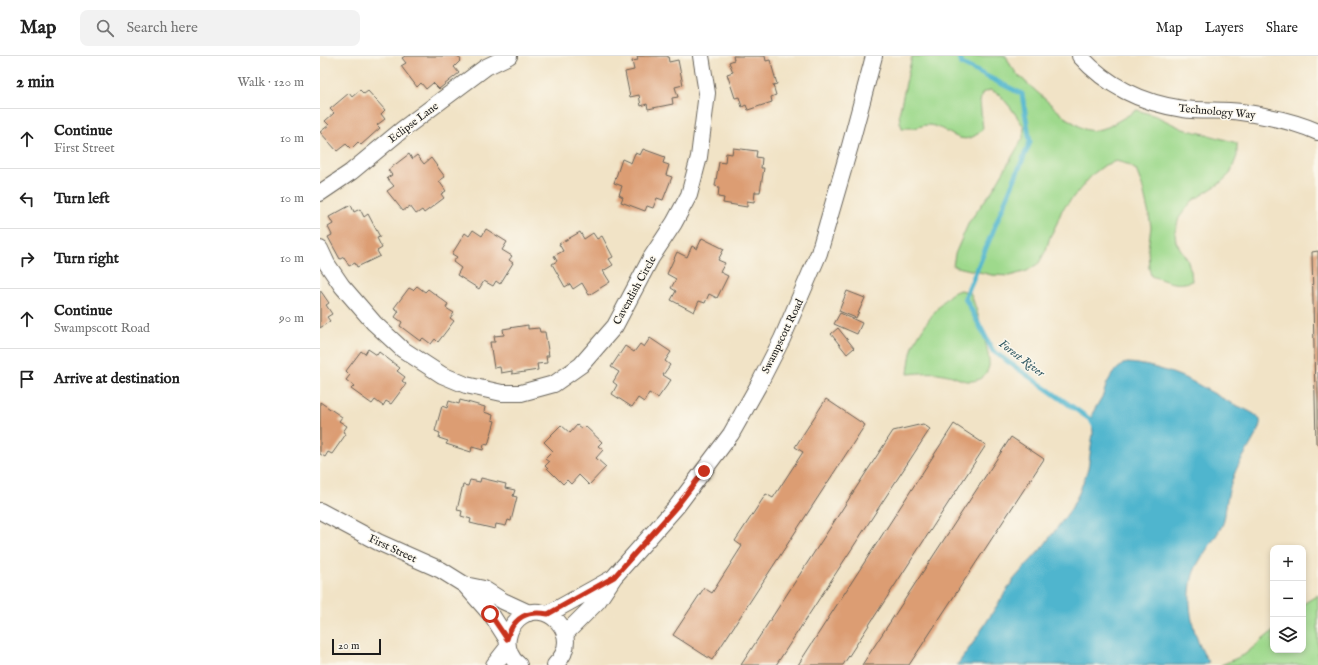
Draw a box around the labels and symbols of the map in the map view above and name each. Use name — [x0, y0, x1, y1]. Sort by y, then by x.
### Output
street label: Eclipse Lane — [386, 99, 441, 146]
street label: Technology Way — [1178, 102, 1257, 122]
street label: Cavendish Circle — [610, 254, 660, 327]
street label: Swampscott Road — [759, 297, 807, 376]
water label: Forest River — [996, 336, 1048, 381]
route end — [695, 462, 713, 480]
street label: First Street — [366, 532, 419, 566]
route start — [481, 605, 499, 623]
scale bar — [332, 637, 381, 656]

